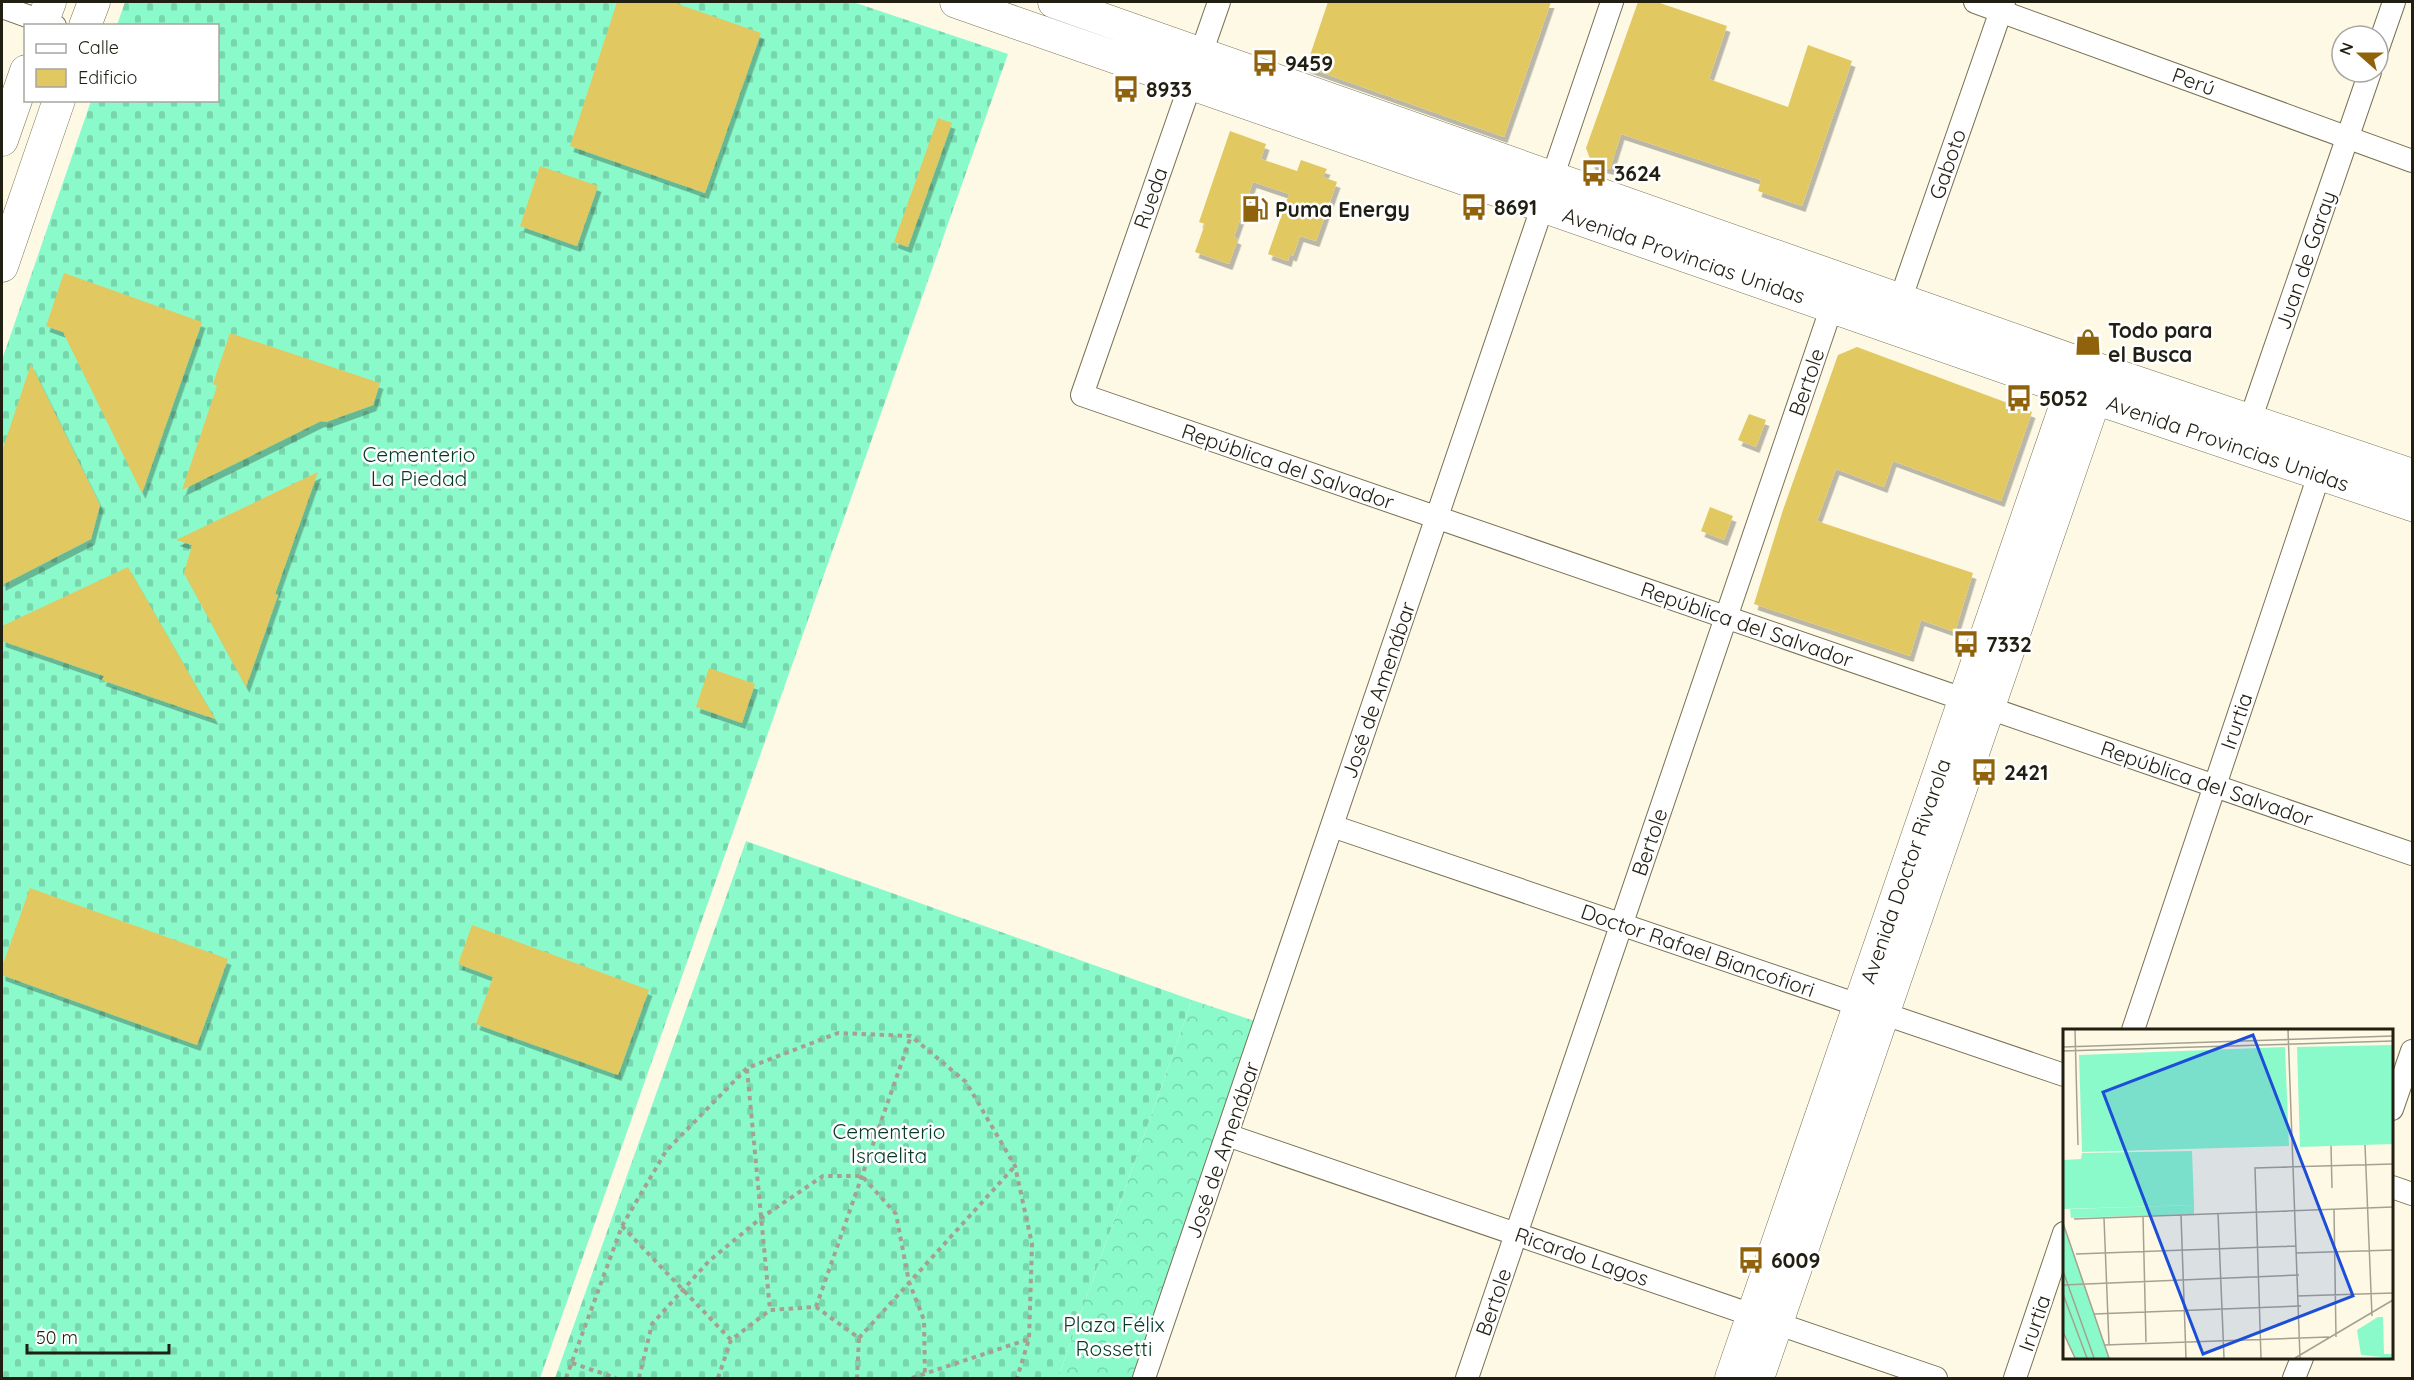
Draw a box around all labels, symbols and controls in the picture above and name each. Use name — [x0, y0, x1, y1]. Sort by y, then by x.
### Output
legend — [24, 24, 219, 102]
north arrow — [2330, 24, 2390, 84]
text: Calle — [78, 36, 119, 59]
text: N — [2335, 40, 2357, 58]
bus stop icon: 9459 — [1250, 48, 1280, 78]
place label: 9459 — [1285, 50, 1333, 76]
street label: Perú — [2169, 61, 2219, 101]
text: Edificio — [78, 66, 137, 89]
bus stop icon: 8933 — [1111, 74, 1141, 104]
place label: 8933 — [1146, 76, 1192, 102]
street label: Gaboto — [1923, 125, 1971, 203]
bus stop icon: 3624 — [1579, 158, 1609, 188]
place label: 3624 — [1614, 160, 1661, 186]
street label: Rueda — [1127, 164, 1173, 232]
street label: Juan de Garay — [2269, 187, 2341, 333]
bus stop icon: 8691 — [1459, 192, 1489, 222]
fuel station icon: Puma Energy — [1240, 194, 1270, 224]
place label: 8691 — [1494, 194, 1537, 220]
place label: Puma Energy — [1275, 196, 1410, 222]
street label: Avenida Provincias Unidas — [1559, 201, 1809, 309]
place label: Todo para el Busca — [2108, 317, 2212, 367]
shop icon: Todo para el Busca — [2073, 327, 2103, 357]
street label: Bertole — [1782, 345, 1830, 419]
bus stop icon: 5052 — [2004, 383, 2034, 413]
place label: 5052 — [2039, 385, 2088, 411]
street label: Avenida Provincias Unidas — [2103, 389, 2353, 497]
street label: República del Salvador — [1178, 417, 1398, 515]
park label: Cementerio La Piedad — [363, 441, 475, 491]
street label: República del Salvador — [1637, 575, 1857, 673]
street label: José de Amenábar — [1336, 598, 1420, 782]
bus stop icon: 7332 — [1951, 629, 1981, 659]
place label: 7332 — [1986, 631, 2032, 657]
street label: Irurtia — [2214, 689, 2258, 753]
street label: República del Salvador — [2097, 734, 2317, 832]
street label: Avenida Doctor Rivarola — [1854, 755, 1956, 987]
bus stop icon: 2421 — [1969, 757, 1999, 787]
place label: 2421 — [2004, 759, 2048, 785]
street label: Bertole — [1625, 805, 1673, 879]
street label: Doctor Rafael Biancofiori — [1578, 898, 1818, 1002]
inset map — [2063, 1029, 2393, 1359]
street label: José de Amenábar — [1180, 1058, 1264, 1242]
park label: Cementerio Israelita — [833, 1118, 945, 1168]
street label: Ricardo Lagos — [1512, 1221, 1652, 1291]
bus stop icon: 6009 — [1736, 1245, 1766, 1275]
place label: 6009 — [1771, 1247, 1820, 1273]
street label: Bertole — [1469, 1265, 1517, 1339]
street label: Irurtia — [2012, 1291, 2056, 1355]
park label: Plaza Félix Rossetti — [1063, 1311, 1165, 1361]
scale bar — [27, 1317, 170, 1355]
text: 50 m — [36, 1326, 78, 1349]

